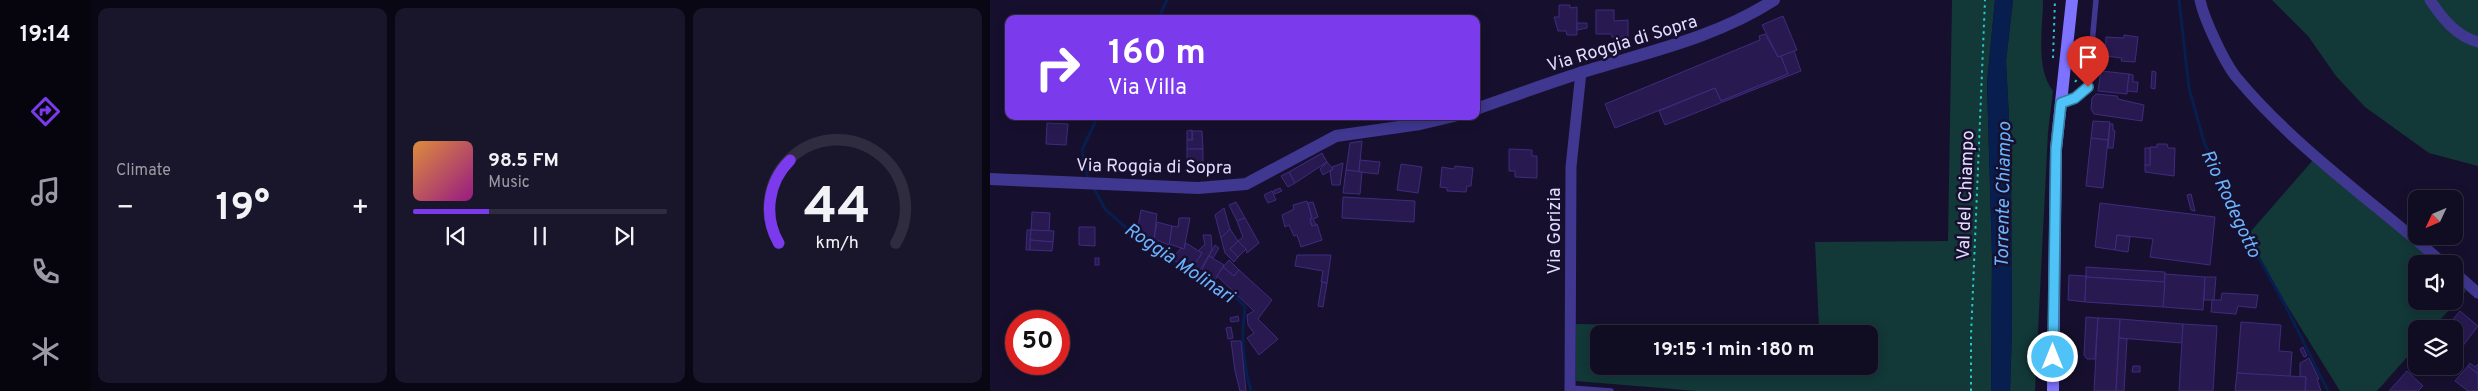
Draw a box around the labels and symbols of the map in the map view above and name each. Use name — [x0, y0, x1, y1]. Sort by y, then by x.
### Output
street label: Via Roggia di Sopra — [1545, 11, 1700, 78]
pin — [2067, 36, 2109, 87]
water label: Torrente Chiampo — [1991, 121, 2017, 268]
street label: Val del Chiampo — [1953, 130, 1980, 260]
water label: Rio Rodegotto — [2195, 146, 2266, 262]
street label: Via Roggia di Sopra — [1076, 155, 1232, 180]
street label: Via Gorizia — [1544, 188, 1567, 274]
north arrow — [2408, 190, 2462, 245]
water label: Roggia Molinari — [1119, 218, 1240, 310]
speed limit sign: 50 — [1005, 310, 1070, 375]
position arrow — [2026, 330, 2078, 382]

